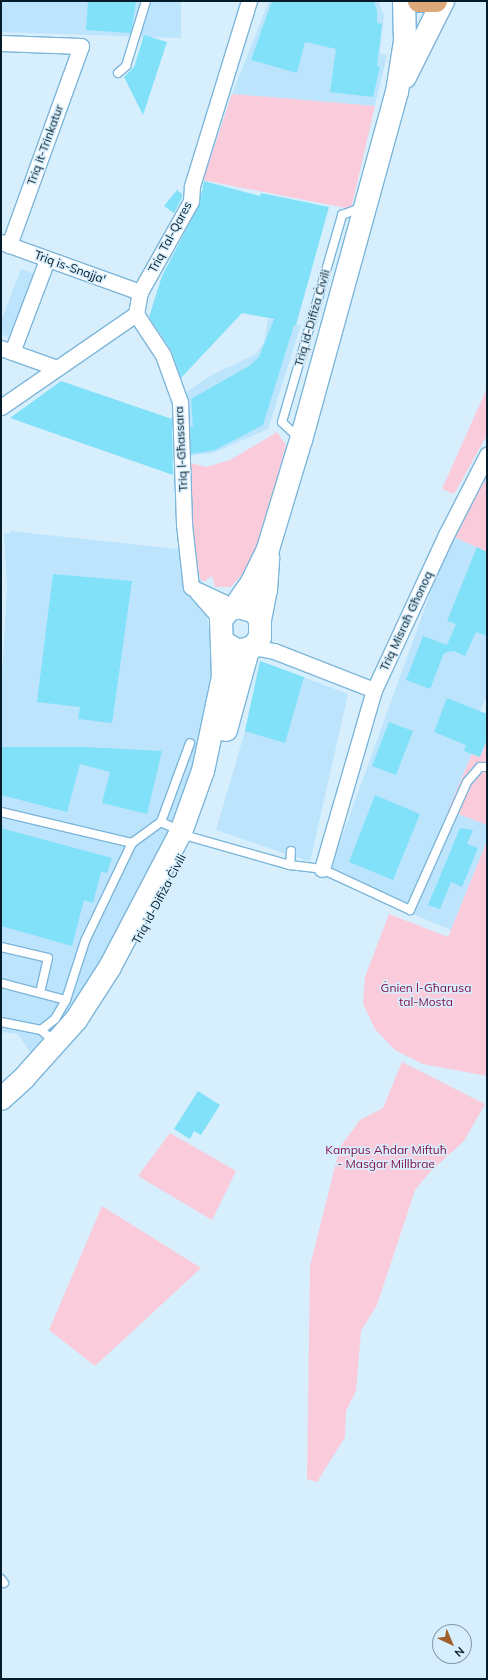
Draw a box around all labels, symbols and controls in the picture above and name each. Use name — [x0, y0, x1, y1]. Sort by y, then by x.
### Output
street label: Triq it-Trinkatur — [24, 103, 66, 187]
street label: Triq Tal-Qares — [145, 199, 195, 275]
street label: Triq is-Snajja' — [32, 247, 108, 287]
street label: Triq id-Difiża Ċivili — [291, 268, 333, 368]
street label: Triq l-Għassara — [172, 406, 190, 492]
street label: Triq Misraħ Għonoq — [377, 569, 435, 673]
street label: Triq id-Difiża Ċivili — [129, 851, 189, 947]
park label: Ġnien l-Għarusa tal-Mosta — [381, 981, 471, 1009]
park label: Kampus Aħdar Miftuħ - Masġar Millbrae — [325, 1143, 447, 1171]
north arrow — [432, 1624, 472, 1664]
text: N — [452, 1644, 467, 1660]

